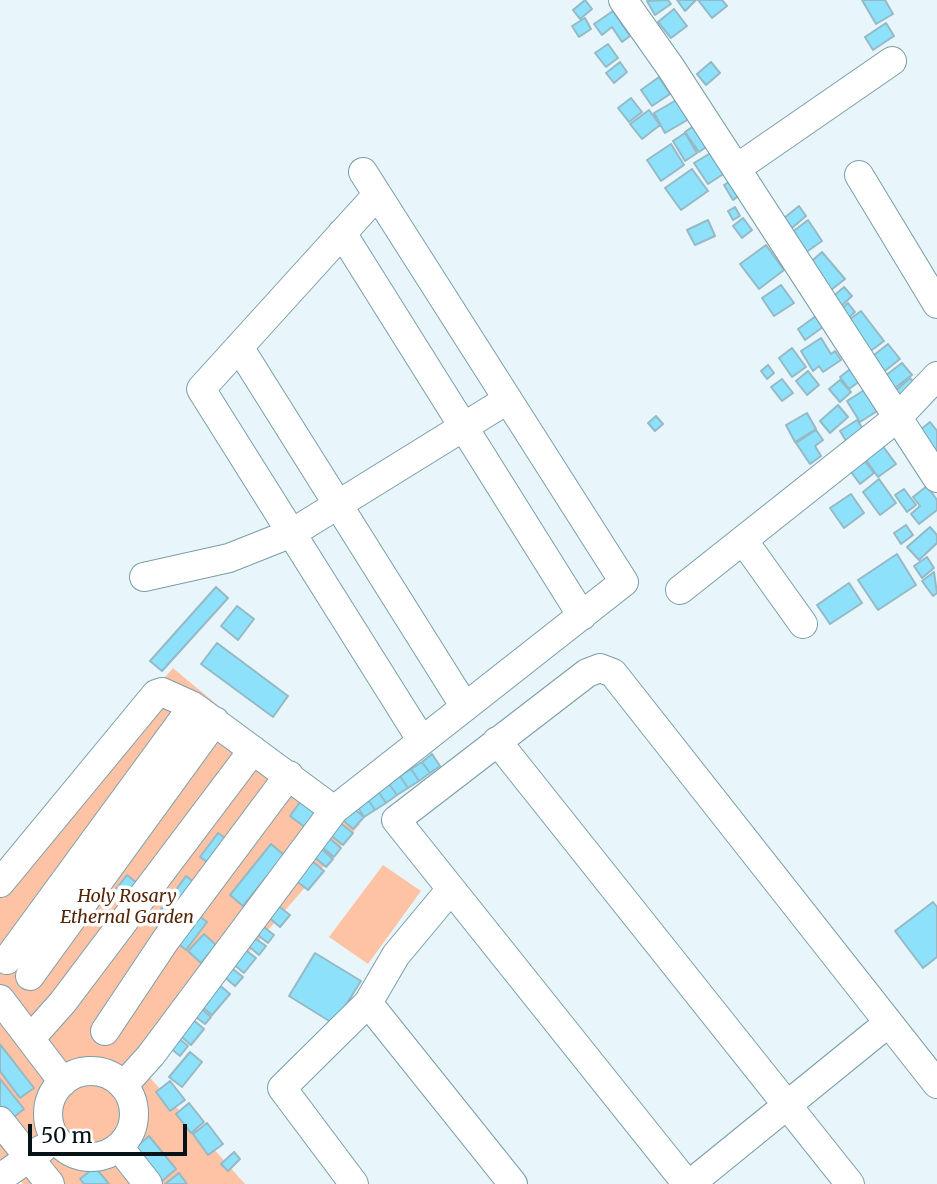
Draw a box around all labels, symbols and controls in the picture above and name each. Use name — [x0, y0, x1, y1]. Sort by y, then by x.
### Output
park label: Holy Rosary Ethernal Garden — [60, 886, 194, 928]
scale bar — [32, 1110, 191, 1154]
text: 50 m — [41, 1122, 92, 1149]

